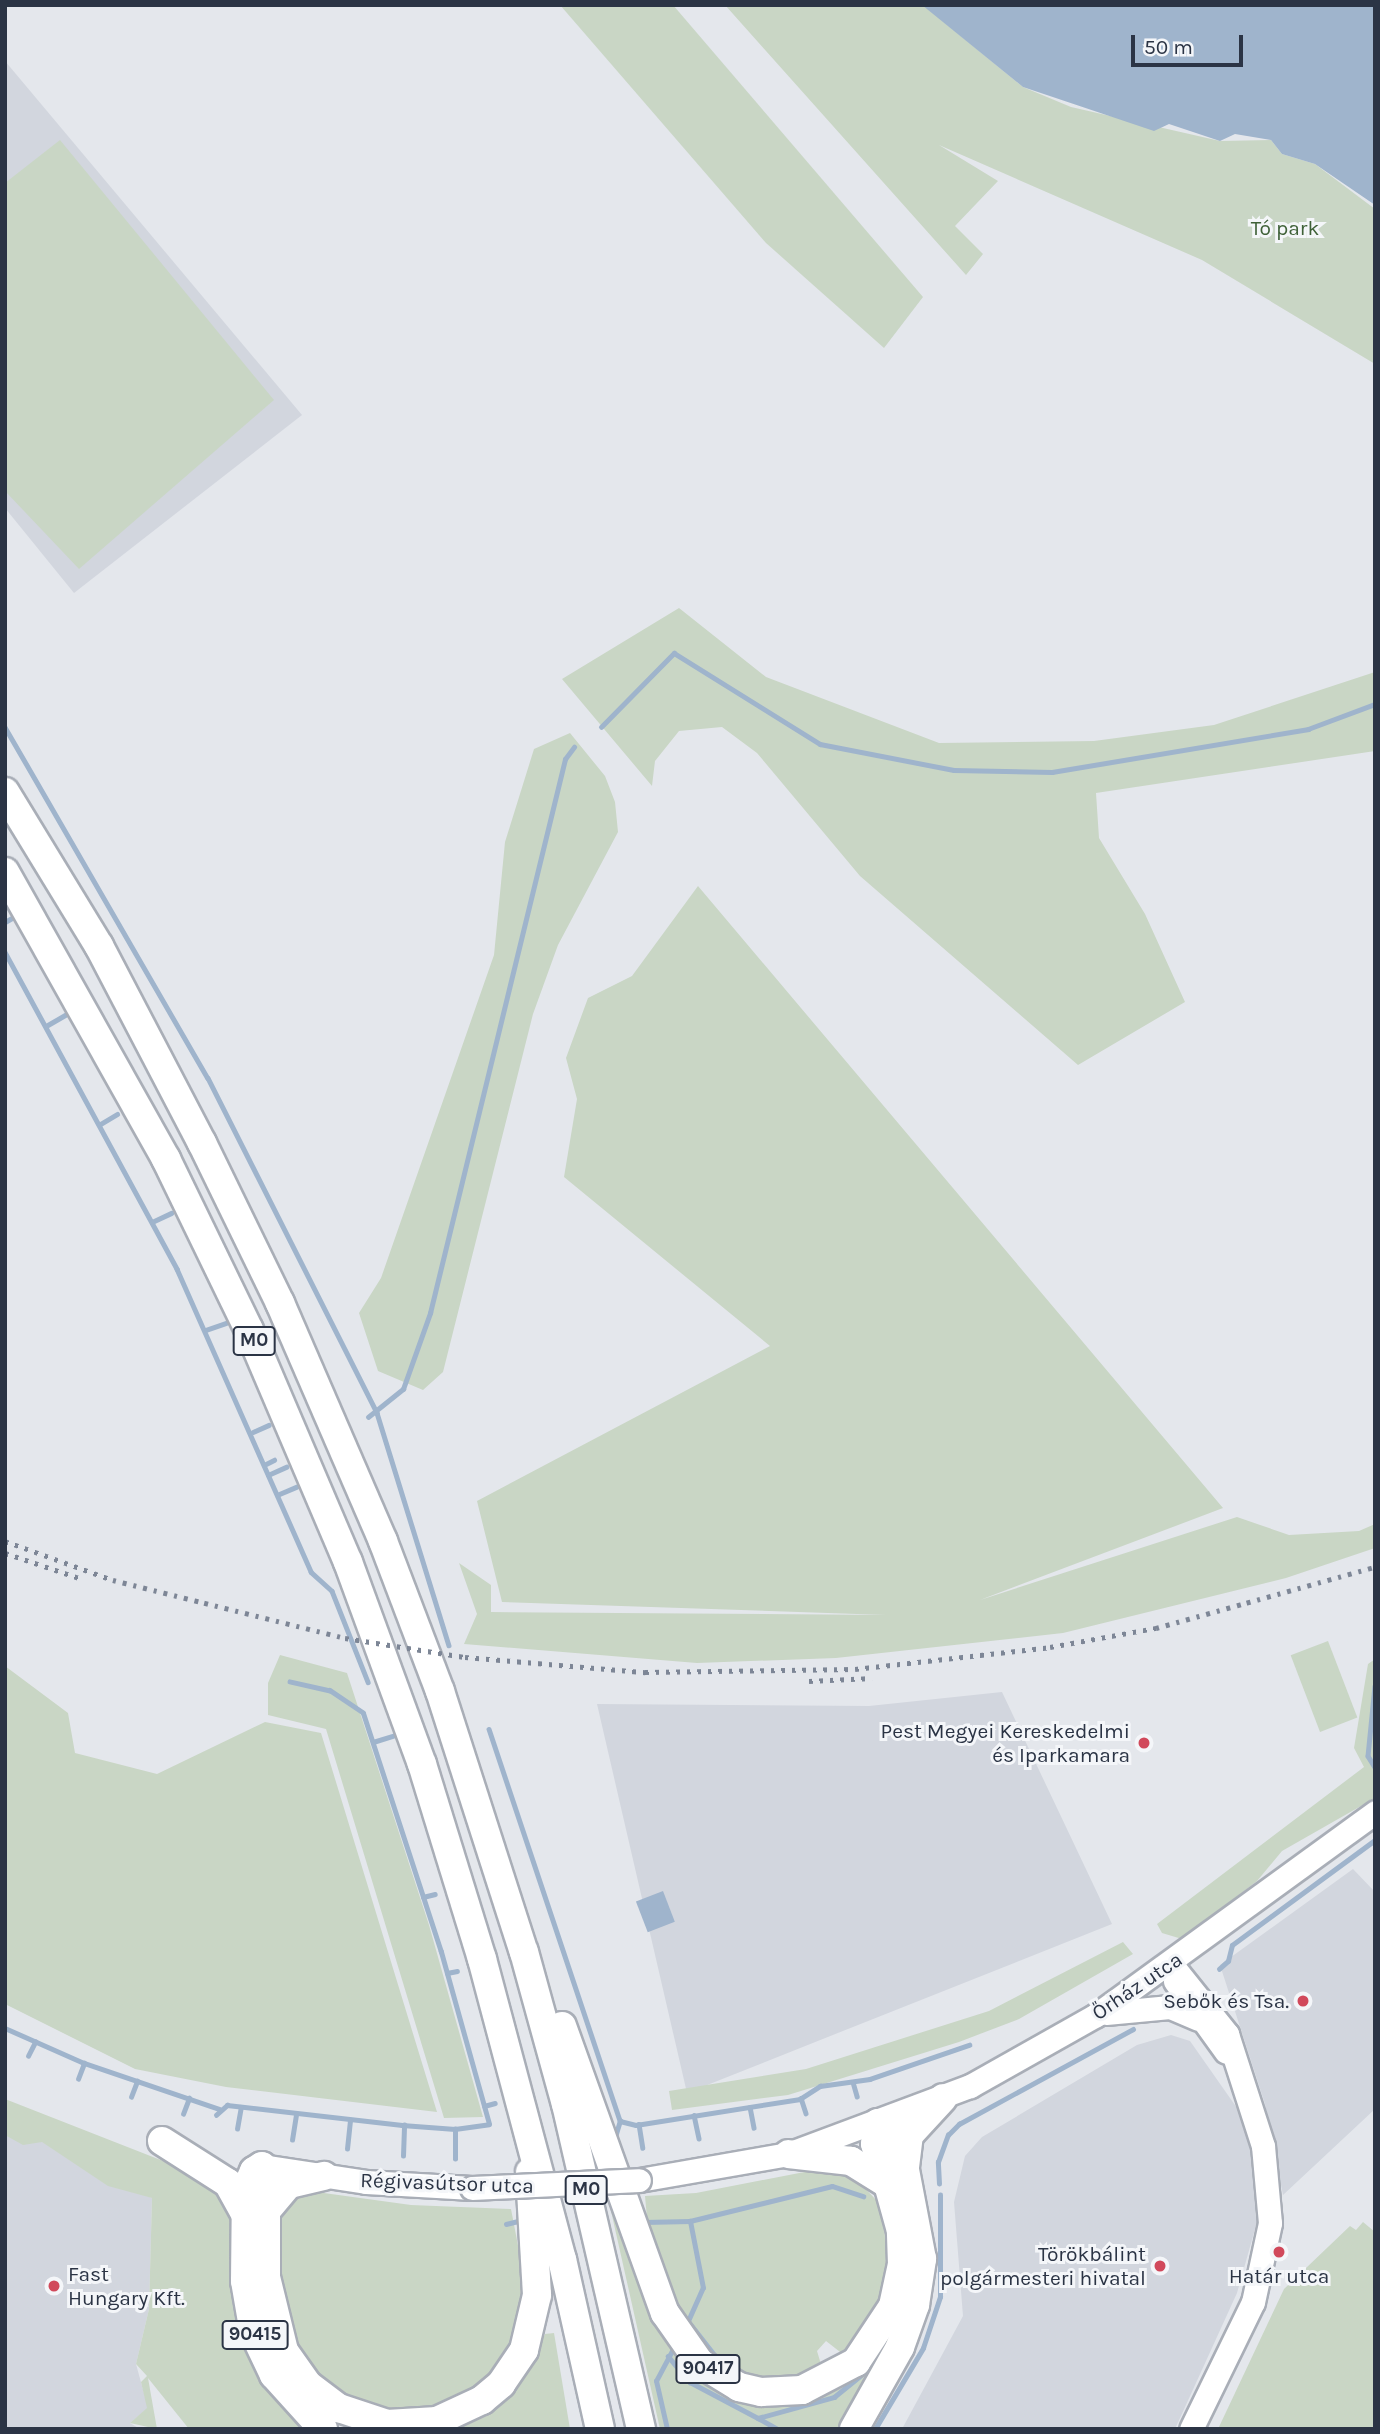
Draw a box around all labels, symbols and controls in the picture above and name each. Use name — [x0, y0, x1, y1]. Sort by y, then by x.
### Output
scale bar — [1135, 21, 1247, 65]
text: 50 m — [1144, 35, 1193, 59]
park label: Tó park — [1251, 215, 1319, 241]
road number: M0 — [231, 1326, 277, 1357]
place label: Pest Megyei Kereskedelmi és Iparkamara — [881, 1718, 1130, 1768]
marker: Pest Megyei Kereskedelmi és Iparkamara — [1136, 1735, 1152, 1751]
street label: Őrház utca — [1087, 1947, 1187, 2025]
place label: Sebők és Tsa. — [1163, 1988, 1289, 2014]
marker: Sebők és Tsa. — [1295, 1993, 1311, 2009]
street label: Régivasútsor utca — [360, 2167, 534, 2199]
road number: M0 — [563, 2174, 609, 2206]
place label: Törökbálint polgármesteri hivatal — [940, 2241, 1146, 2291]
marker: Határ utca — [1271, 2244, 1287, 2260]
marker: Törökbálint polgármesteri hivatal — [1152, 2258, 1168, 2274]
place label: Fast Hungary Kft. — [68, 2261, 185, 2311]
place label: Határ utca — [1229, 2263, 1329, 2289]
marker: Fast Hungary Kft. — [46, 2278, 62, 2294]
road number: 90415 — [220, 2320, 290, 2350]
road number: 90417 — [675, 2354, 741, 2384]

